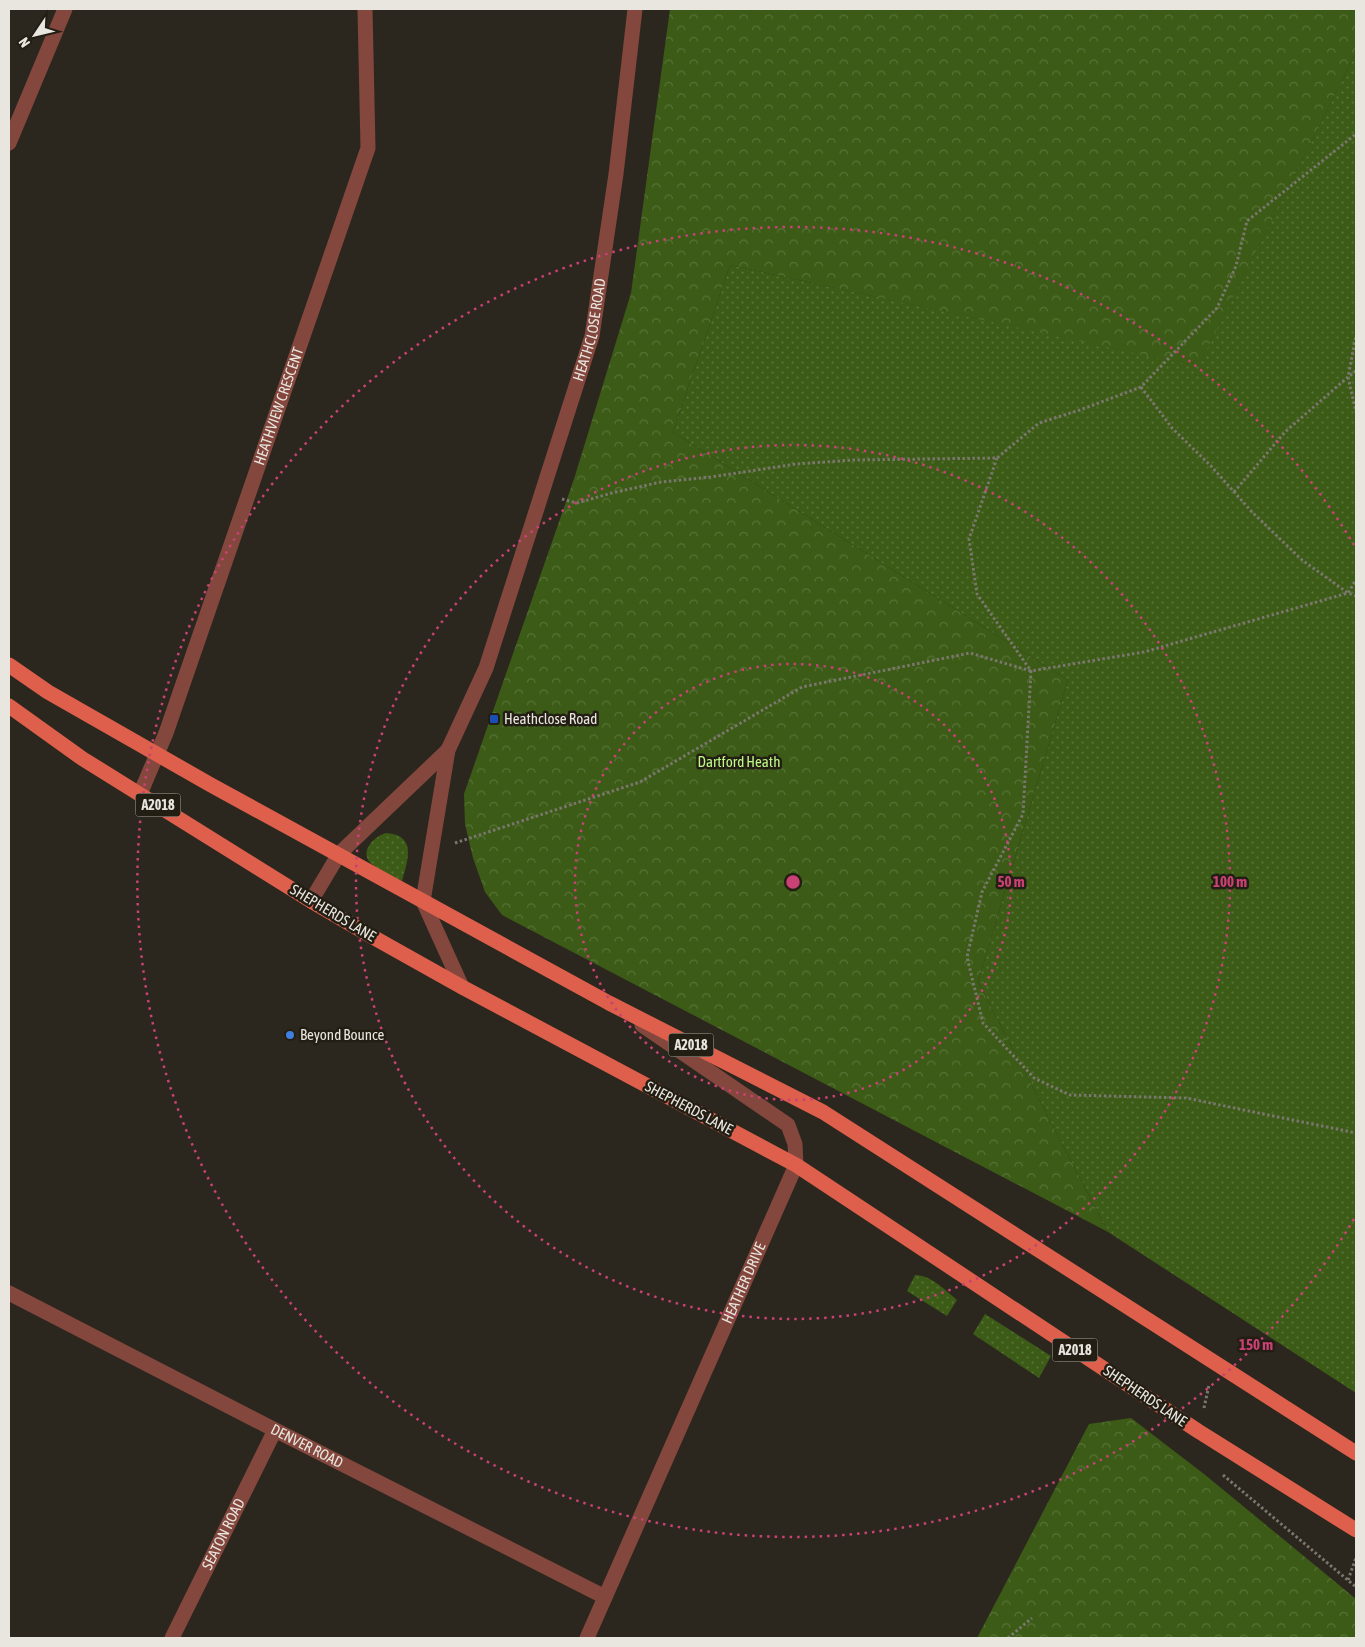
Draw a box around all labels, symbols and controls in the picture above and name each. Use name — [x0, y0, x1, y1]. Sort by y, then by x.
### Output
north arrow — [10, 10, 60, 60]
text: N — [15, 34, 33, 50]
street label: HEATHCLOSE ROAD — [569, 277, 608, 383]
street label: HEATHVIEW CRESCENT — [250, 345, 307, 467]
place label: Heathclose Road — [504, 710, 597, 727]
marker: Heathclose Road — [488, 713, 500, 725]
park label: Dartford Heath — [698, 753, 780, 770]
road number: A2018 — [136, 794, 180, 816]
centre of rings — [784, 873, 802, 891]
text: 50 m — [998, 873, 1025, 890]
text: 100 m — [1213, 873, 1247, 890]
street label: SHEPHERDS LANE — [288, 880, 380, 945]
place label: Beyond Bounce — [300, 1026, 385, 1043]
marker: Beyond Bounce — [284, 1029, 296, 1041]
road number: A2018 — [668, 1034, 714, 1056]
street label: SHEPHERDS LANE — [643, 1077, 736, 1138]
street label: HEATHER DRIVE — [718, 1239, 769, 1326]
text: 150 m — [1239, 1336, 1273, 1353]
road number: A2018 — [1052, 1338, 1098, 1362]
street label: SHEPHERDS LANE — [1101, 1362, 1191, 1430]
street label: DENVER ROAD — [268, 1420, 346, 1471]
street label: SEATON ROAD — [198, 1495, 248, 1572]

